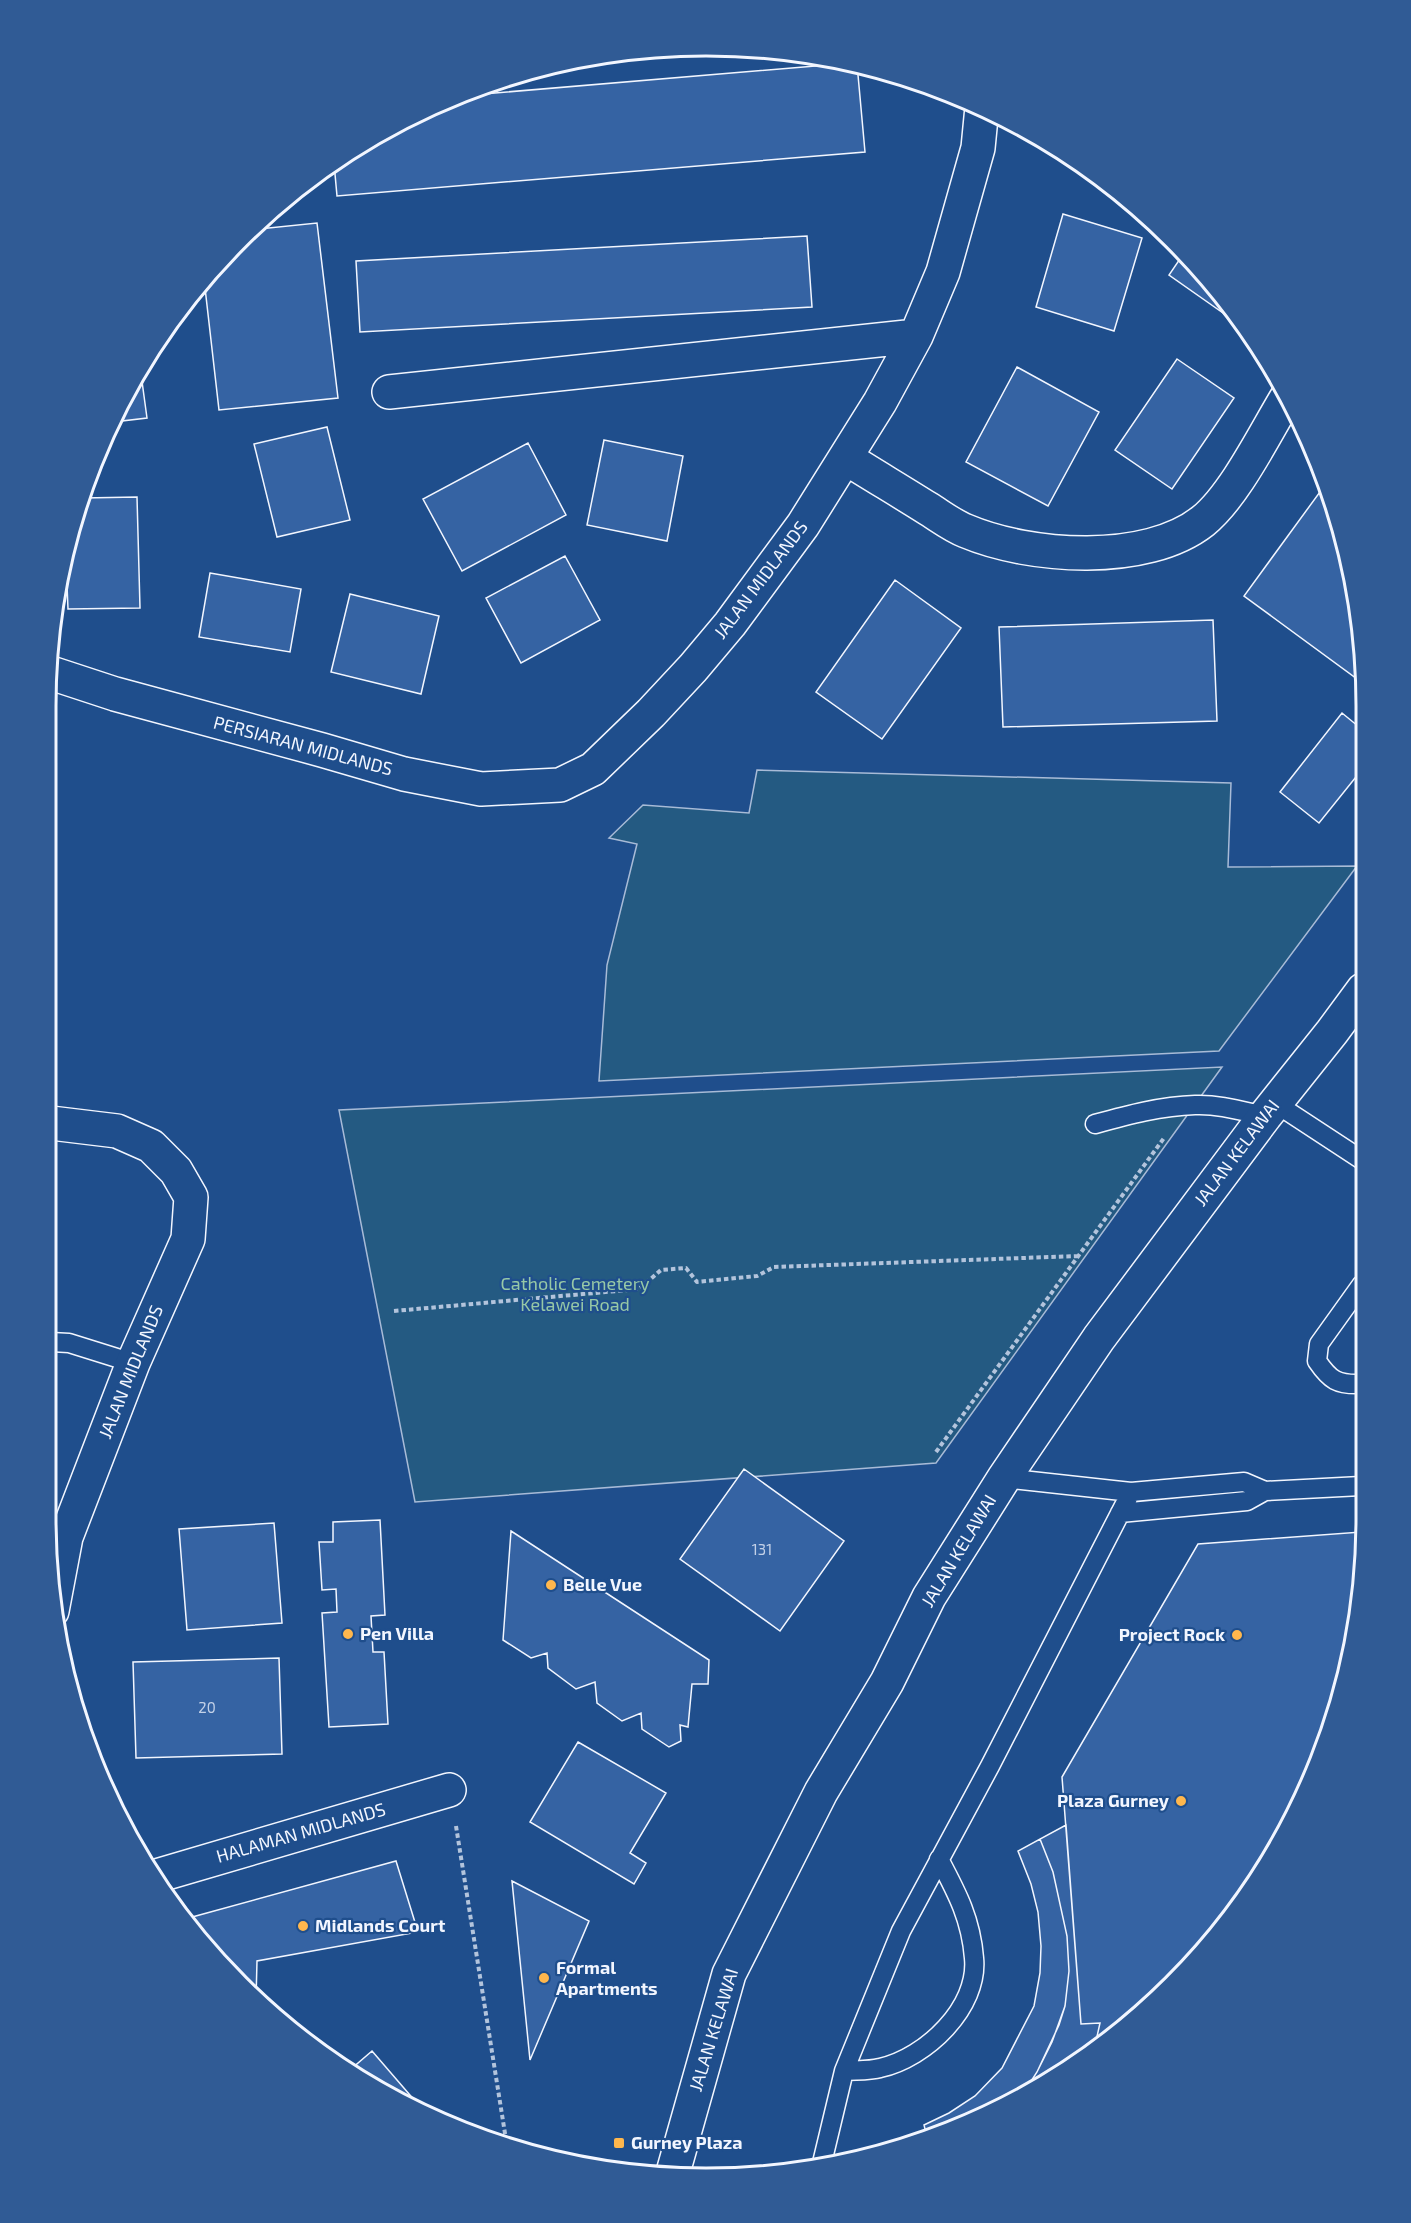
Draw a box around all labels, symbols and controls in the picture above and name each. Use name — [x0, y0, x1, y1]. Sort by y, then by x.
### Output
street label: JALAN MIDLANDS — [709, 516, 812, 643]
street label: PERSIARAN MIDLANDS — [211, 711, 395, 780]
street label: JALAN KELAWAI — [1189, 1095, 1283, 1210]
park label: Catholic Cemetery Kelawei Road — [501, 1272, 650, 1315]
street label: JALAN MIDLANDS — [93, 1302, 167, 1442]
street label: JALAN KELAWAI — [916, 1490, 1000, 1611]
house number: 131 — [752, 1540, 772, 1558]
place label: Belle Vue — [563, 1573, 642, 1595]
marker: Belle Vue — [544, 1578, 558, 1592]
place label: Pen Villa — [360, 1622, 434, 1644]
place label: Project Rock — [1119, 1623, 1225, 1645]
marker: Pen Villa — [341, 1627, 355, 1641]
marker: Project Rock — [1230, 1628, 1244, 1642]
house number: 20 — [198, 1698, 216, 1716]
place label: Plaza Gurney — [1057, 1789, 1170, 1811]
marker: Plaza Gurney — [1174, 1794, 1188, 1808]
street label: HALAMAN MIDLANDS — [214, 1797, 388, 1867]
place label: Midlands Court — [315, 1914, 446, 1936]
marker: Midlands Court — [296, 1919, 310, 1933]
place label: Formal Apartments — [556, 1956, 658, 1999]
street label: JALAN KELAWAI — [684, 1965, 742, 2094]
marker: Formal Apartments — [537, 1971, 551, 1985]
place label: Gurney Plaza — [631, 2131, 743, 2153]
marker: Gurney Plaza — [612, 2136, 626, 2150]

